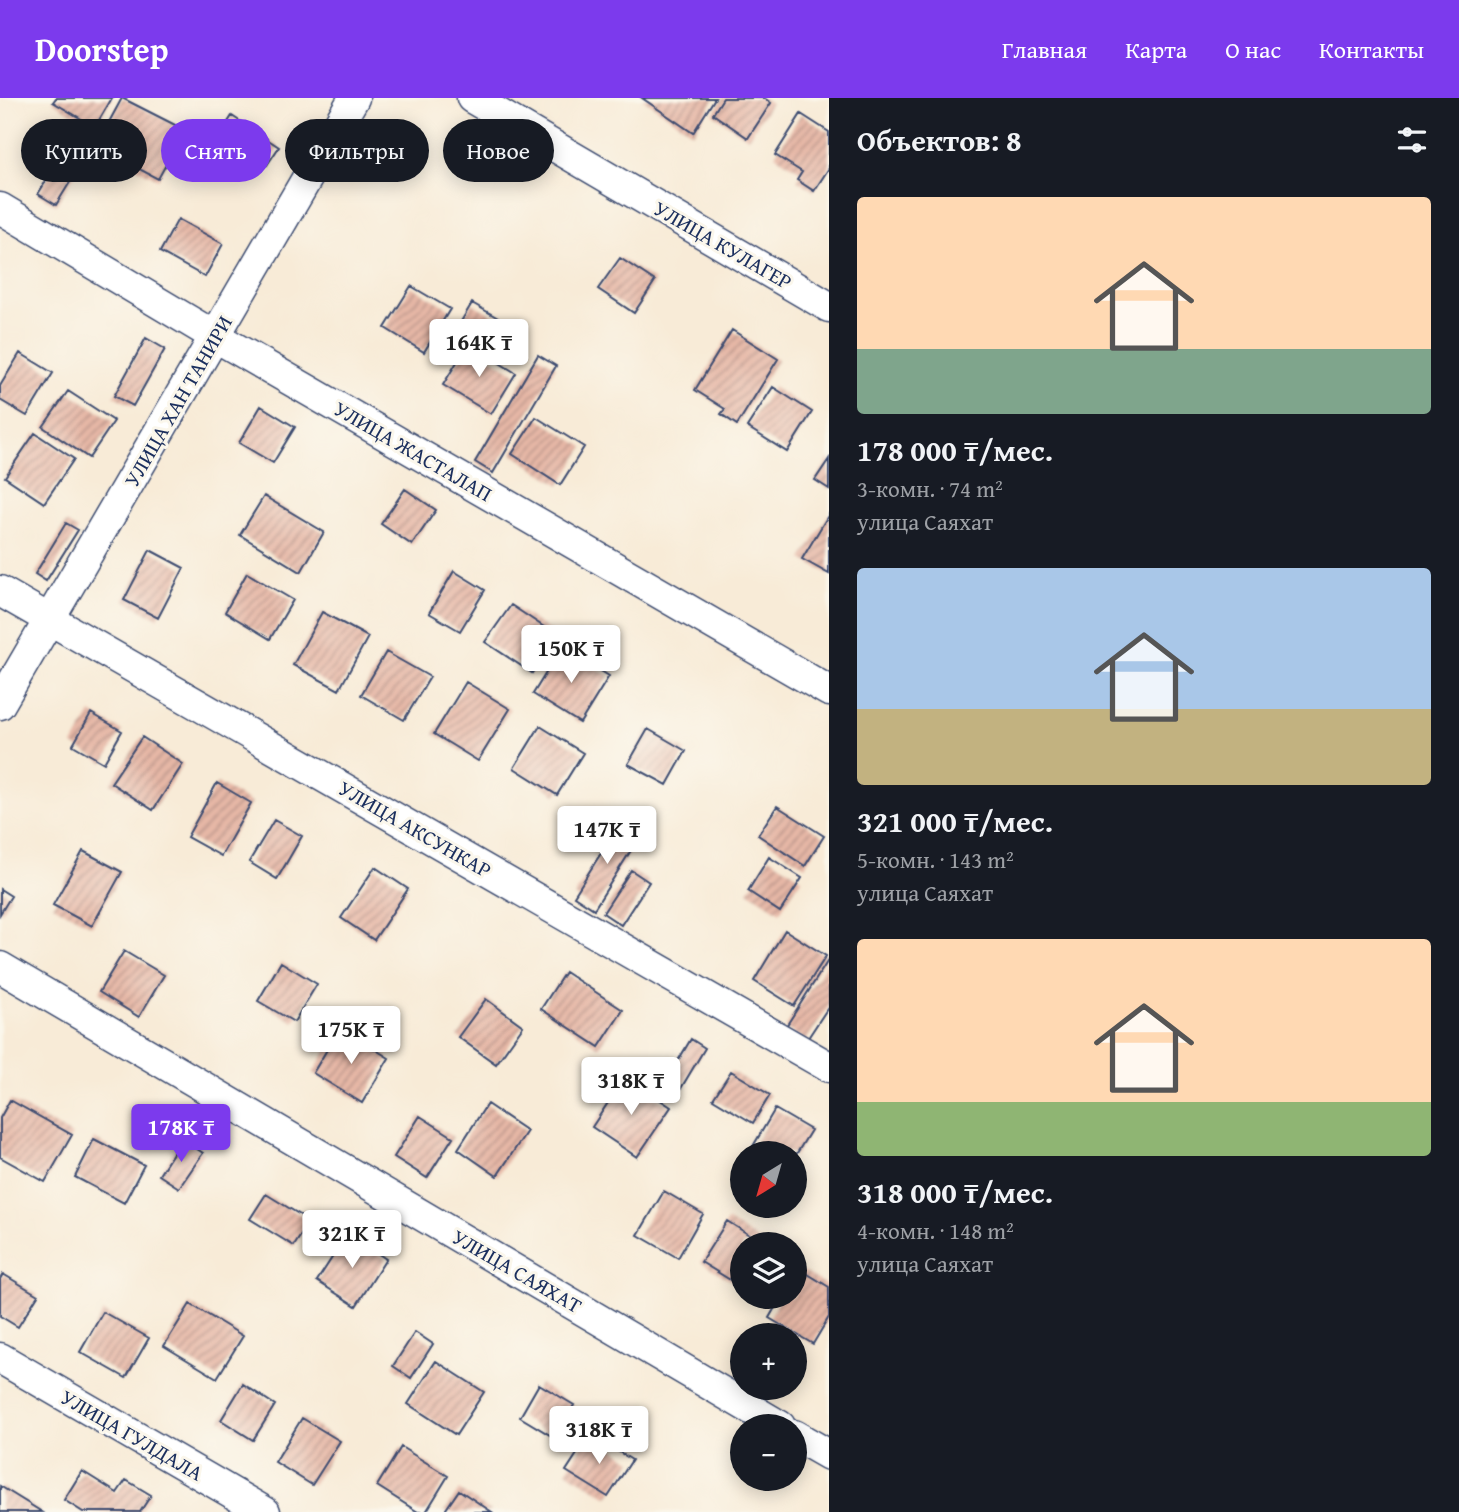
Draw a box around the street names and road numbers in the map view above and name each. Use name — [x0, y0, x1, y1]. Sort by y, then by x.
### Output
street label: УЛИЦА КУЛАГЕР — [648, 193, 798, 297]
street label: УЛИЦА ХАН ТАНИРИ — [116, 309, 240, 493]
street label: УЛИЦА ЖАСТАЛАП — [328, 393, 498, 509]
street label: УЛИЦА АКСУНКАР — [333, 773, 497, 885]
street label: УЛИЦА САЯХАТ — [446, 1221, 588, 1321]
street label: УЛИЦА ГУЛДАЛА — [55, 1382, 209, 1488]

